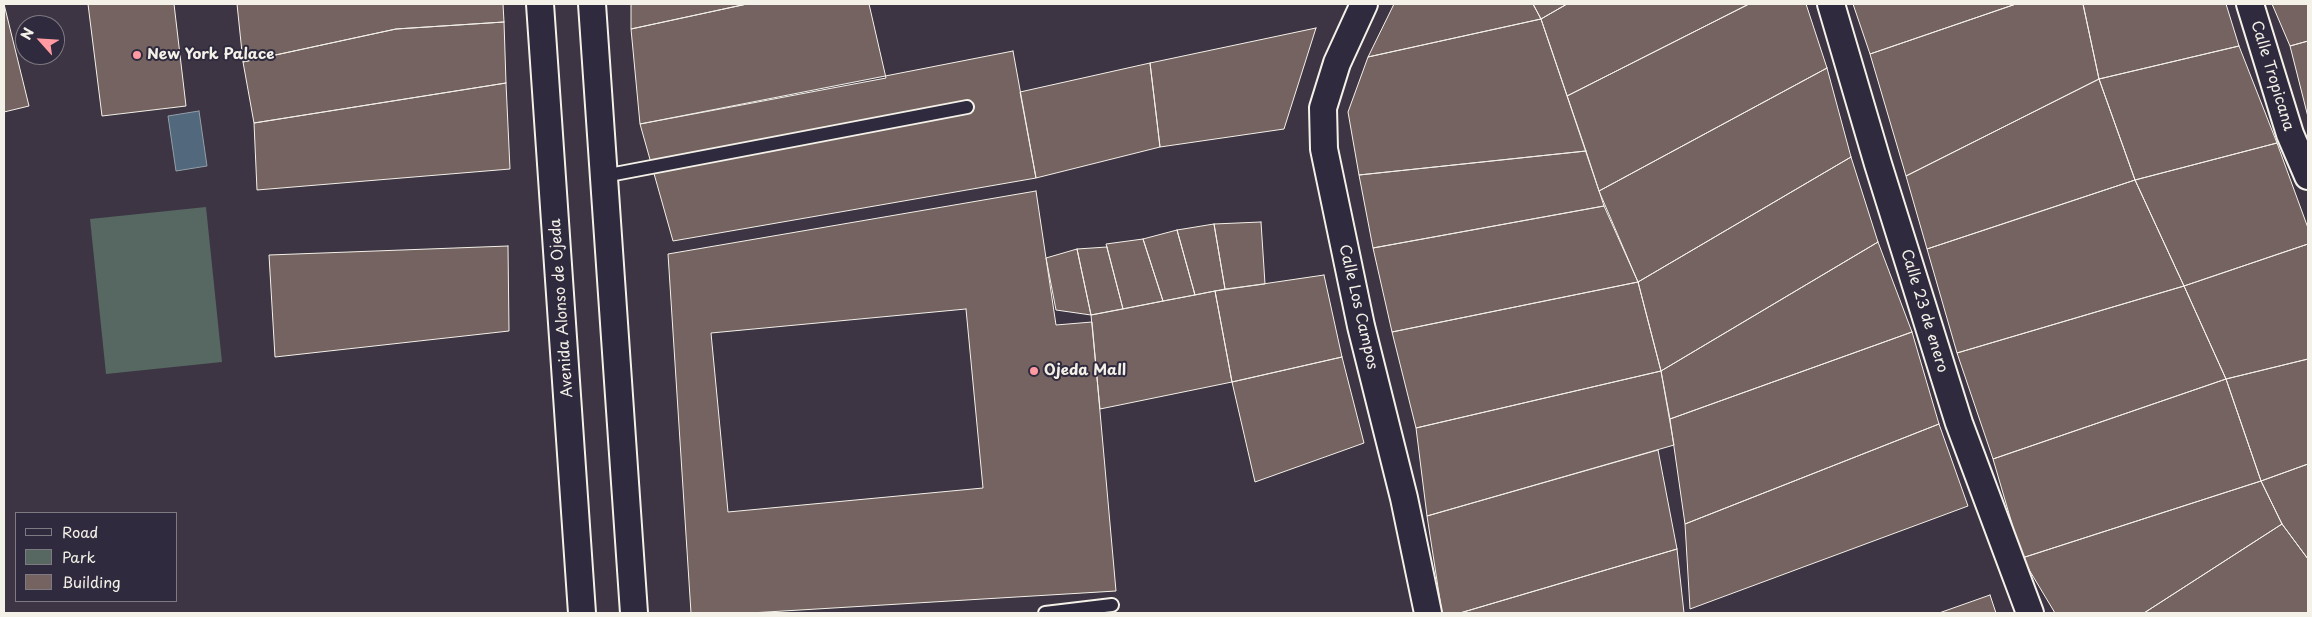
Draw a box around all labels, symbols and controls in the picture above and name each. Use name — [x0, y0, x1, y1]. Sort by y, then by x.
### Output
north arrow — [15, 15, 65, 65]
street label: Calle Tropicana — [2247, 19, 2297, 133]
text: N — [15, 24, 39, 43]
place label: New York Palace — [147, 46, 274, 64]
marker: New York Palace — [131, 49, 143, 61]
street label: Avenida Alonso de Ojeda — [547, 218, 577, 398]
street label: Calle Los Campos — [1335, 243, 1381, 371]
street label: Calle 23 de enero — [1897, 247, 1951, 375]
place label: Ojeda Mall — [1044, 362, 1126, 380]
marker: Ojeda Mall — [1028, 365, 1040, 377]
legend — [15, 512, 178, 602]
text: Road — [62, 520, 98, 543]
text: Park — [62, 545, 96, 568]
text: Building — [62, 570, 121, 593]

